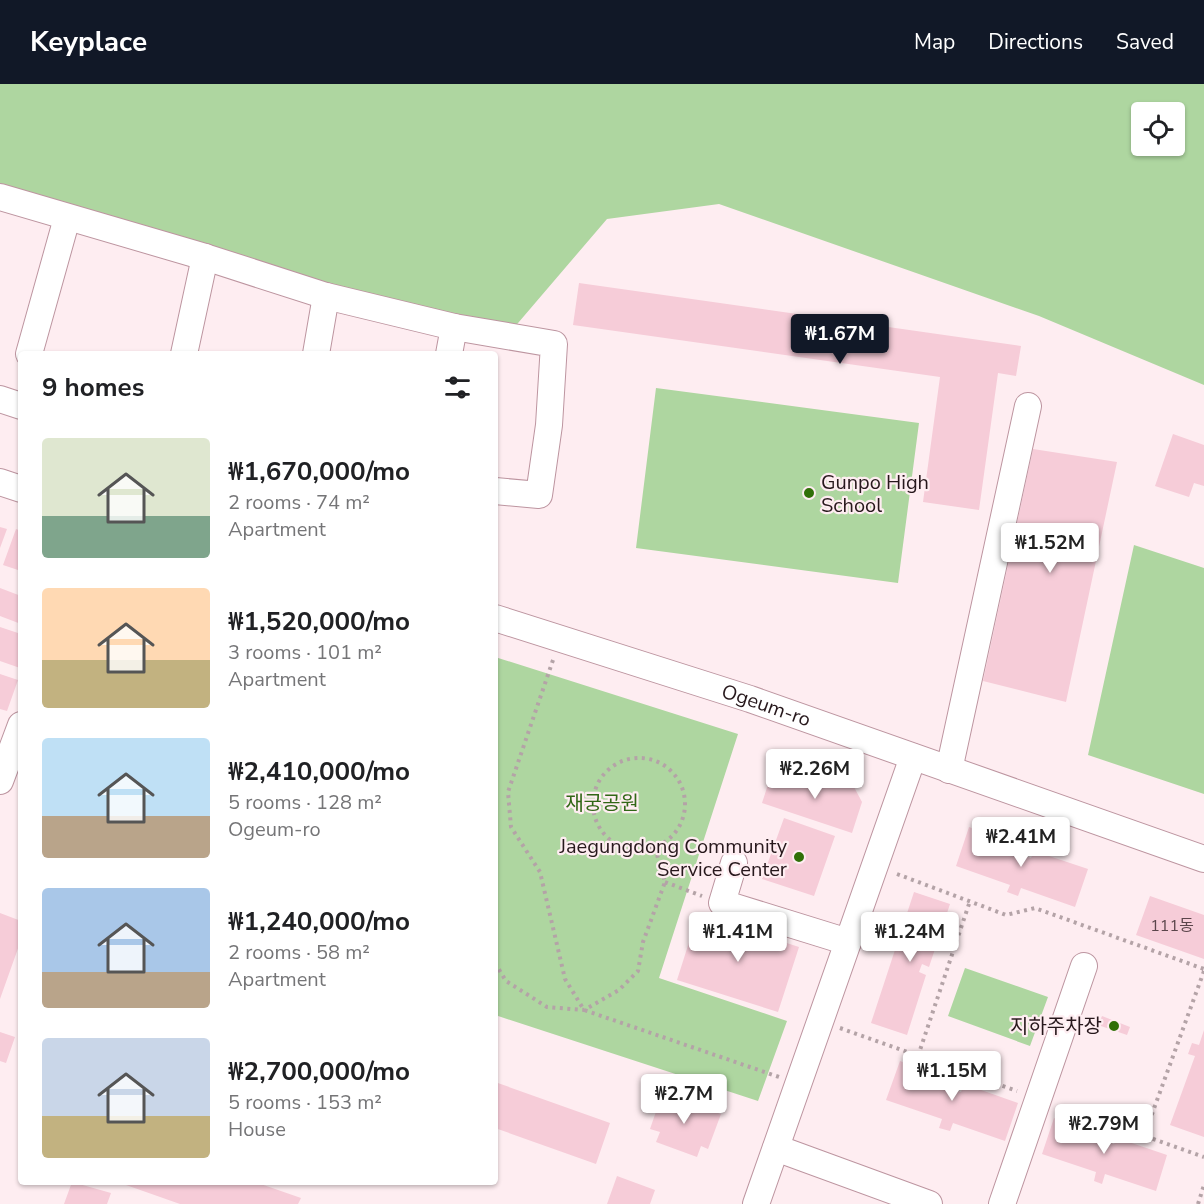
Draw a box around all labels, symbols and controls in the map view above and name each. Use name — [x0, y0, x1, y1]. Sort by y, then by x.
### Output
text: Keyplace — [30, 23, 147, 61]
text: Map — [914, 28, 955, 56]
text: Directions — [988, 28, 1083, 56]
text: Saved — [1116, 28, 1174, 56]
map controls — [1131, 102, 1185, 156]
button: locate — [1131, 102, 1185, 156]
pin: ₩1.67M — [791, 314, 889, 365]
text: ₩1.67M — [805, 320, 875, 347]
text: 9 homes — [42, 370, 144, 405]
icon: filters — [441, 371, 474, 404]
text: ₩1,670,000/mo — [228, 454, 410, 489]
icon: home — [90, 462, 162, 534]
place label: Gunpo High School — [821, 469, 929, 519]
marker: Gunpo High School — [802, 486, 816, 500]
text: 2 rooms · 74 m² — [228, 489, 370, 516]
text: Apartment — [228, 516, 326, 543]
pin: ₩1.52M — [1001, 523, 1099, 574]
text: ₩1.52M — [1015, 529, 1085, 556]
text: ₩1,520,000/mo — [228, 604, 410, 639]
icon: home — [90, 612, 162, 684]
text: 3 rooms · 101 m² — [228, 639, 382, 666]
text: Apartment — [228, 666, 326, 693]
street label: Ogeum-ro — [718, 678, 815, 733]
pin: ₩2.26M — [766, 749, 864, 800]
text: ₩2,410,000/mo — [228, 754, 410, 789]
text: ₩2.26M — [780, 755, 850, 782]
icon: home — [90, 762, 162, 834]
text: 5 rooms · 128 m² — [228, 789, 382, 816]
park label: 재궁공원 — [565, 790, 639, 817]
text: Ogeum-ro — [228, 816, 321, 843]
pin: ₩2.41M — [972, 817, 1070, 868]
text: ₩2.41M — [986, 823, 1056, 850]
place label: Jaegungdong Community Service Center — [559, 833, 788, 883]
marker: Jaegungdong Community Service Center — [792, 850, 806, 864]
text: ₩1,240,000/mo — [228, 904, 410, 939]
icon: home — [90, 912, 162, 984]
pin: ₩1.41M — [689, 912, 787, 963]
pin: ₩1.24M — [861, 912, 959, 963]
house number: 111동 — [1150, 915, 1194, 937]
text: ₩1.41M — [703, 918, 773, 945]
text: ₩1.24M — [875, 918, 945, 945]
text: 2 rooms · 58 m² — [228, 939, 370, 966]
text: Apartment — [228, 966, 326, 993]
place label: 지하주차장 — [1010, 1013, 1102, 1040]
marker: 지하주차장 — [1107, 1019, 1121, 1033]
pin: ₩1.15M — [903, 1051, 1001, 1102]
text: ₩2,700,000/mo — [228, 1054, 410, 1089]
text: ₩1.15M — [917, 1057, 987, 1084]
icon: home — [90, 1062, 162, 1134]
pin: ₩2.7M — [642, 1074, 726, 1125]
text: ₩2.7M — [655, 1080, 713, 1107]
text: 5 rooms · 153 m² — [228, 1089, 382, 1116]
pin: ₩2.79M — [1055, 1104, 1153, 1155]
text: ₩2.79M — [1069, 1110, 1139, 1137]
text: House — [228, 1116, 286, 1143]

